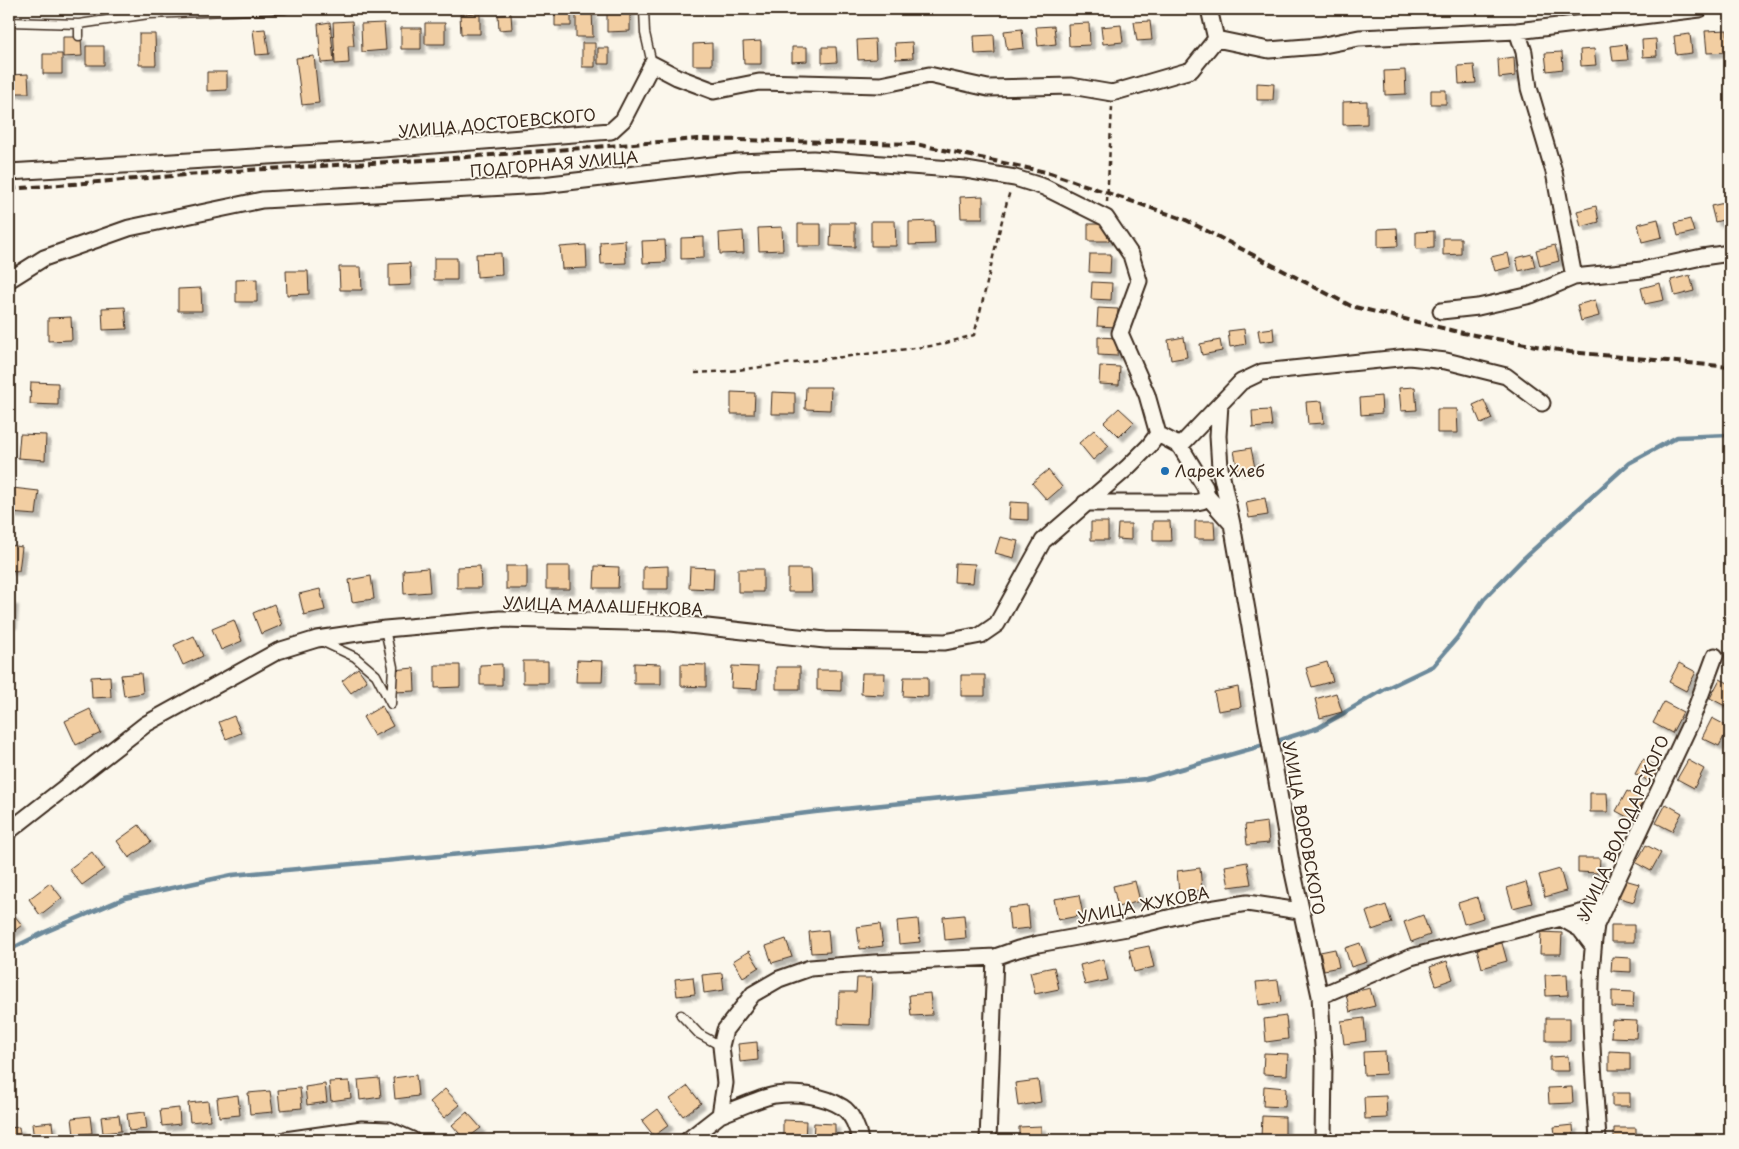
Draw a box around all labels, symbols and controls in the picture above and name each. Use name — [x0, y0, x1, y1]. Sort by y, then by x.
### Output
street label: УЛИЦА ДОСТОЕВСКОГО — [397, 101, 597, 143]
street label: ПОДГОРНАЯ УЛИЦА — [469, 144, 639, 182]
place label: Ларек Хлеб — [1175, 458, 1265, 482]
marker: Ларек Хлеб — [1159, 465, 1171, 477]
street label: УЛИЦА МАЛАШЕНКОВА — [503, 590, 704, 620]
street label: УЛИЦА ВОЛОДАРСКОГО — [1570, 731, 1674, 924]
street label: УЛИЦА ВОРОВСКОГО — [1278, 739, 1332, 917]
street label: УЛИЦА ЖУКОВА — [1075, 879, 1211, 929]

